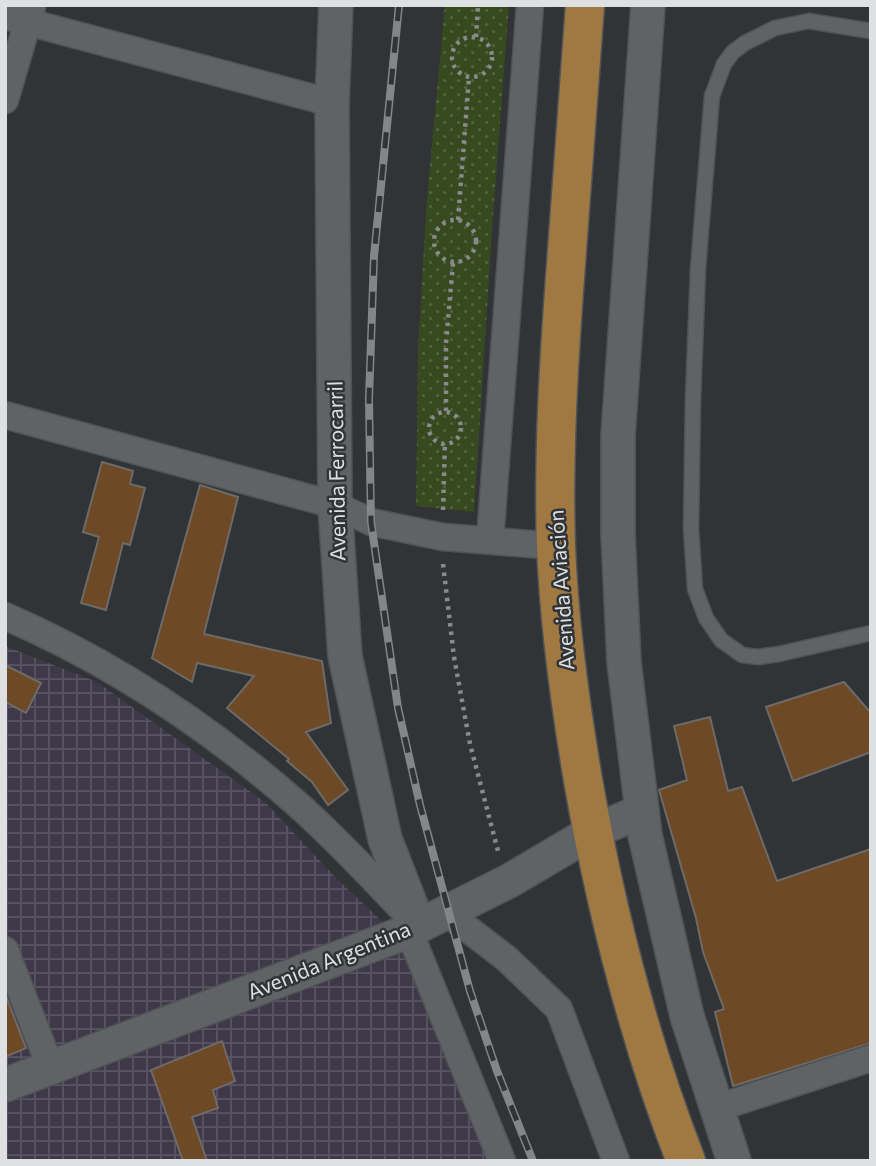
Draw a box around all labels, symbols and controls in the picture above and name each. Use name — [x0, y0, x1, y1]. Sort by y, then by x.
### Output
street label: Avenida Ferrocarril — [321, 381, 350, 561]
street label: Avenida Aviación — [542, 509, 579, 671]
street label: Avenida Argentina — [243, 915, 414, 1004]

